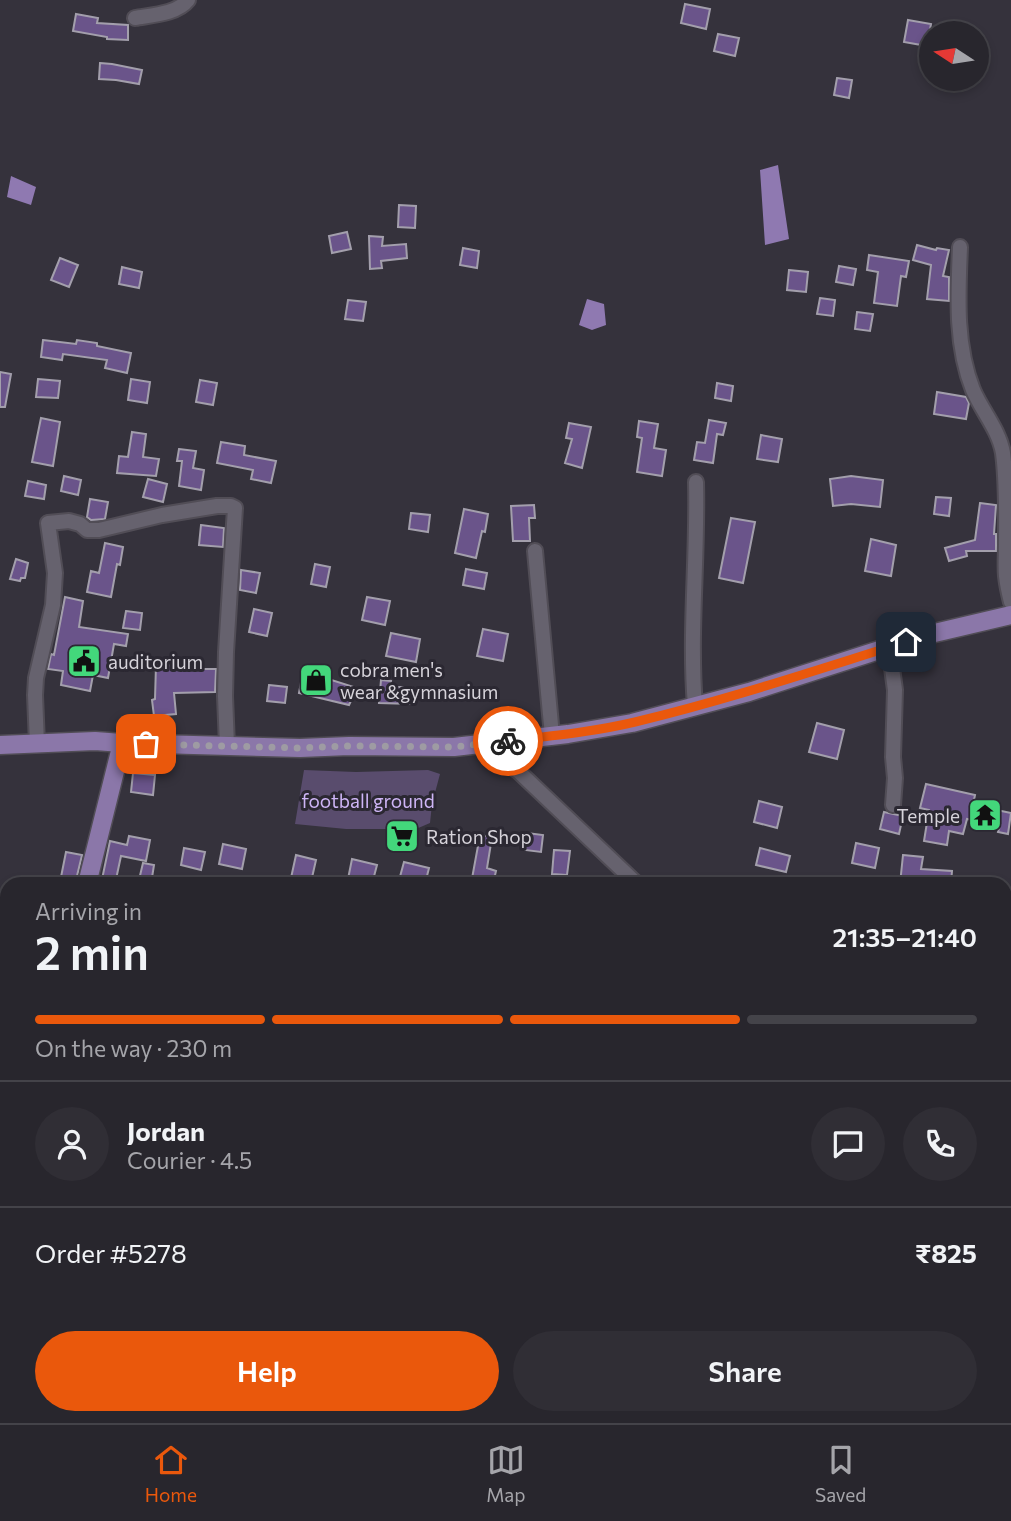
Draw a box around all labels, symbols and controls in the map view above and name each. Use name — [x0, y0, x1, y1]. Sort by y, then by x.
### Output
north arrow — [919, 21, 989, 91]
map controls — [919, 21, 989, 91]
pin — [876, 612, 936, 672]
icon: home — [887, 623, 925, 661]
public building icon: auditorium — [65, 642, 103, 680]
place label: auditorium — [108, 650, 203, 673]
place label: cobra men's wear &gymnasium — [340, 658, 498, 703]
shop icon: cobra men's wear &gymnasium — [297, 661, 335, 699]
courier — [473, 706, 543, 776]
pin — [116, 714, 176, 774]
icon: bike — [489, 722, 527, 760]
icon: bag — [127, 725, 165, 763]
park label: football ground — [301, 789, 435, 812]
temple icon: Temple — [966, 796, 1004, 834]
place label: Temple — [897, 804, 960, 827]
supermarket icon: Ration Shop — [383, 817, 421, 855]
place label: Ration Shop — [426, 825, 532, 848]
text: Arriving in — [35, 897, 142, 925]
text: 21:35–21:40 — [832, 921, 977, 952]
text: 2 min — [35, 923, 149, 979]
text: On the way · 230 m — [35, 1034, 232, 1062]
button: person — [35, 1107, 109, 1181]
button: chat — [811, 1107, 885, 1181]
button: phone — [903, 1107, 977, 1181]
text: Jordan — [127, 1115, 205, 1146]
text: Courier · 4.5 — [127, 1146, 252, 1174]
text: Order #5278 — [35, 1237, 187, 1268]
text: ₹825 — [915, 1237, 977, 1268]
button: Help — [35, 1331, 499, 1411]
button: Share — [513, 1331, 977, 1411]
tab: Home — [145, 1441, 197, 1506]
tab: Map — [486, 1441, 526, 1506]
tab: Saved — [815, 1441, 866, 1506]

